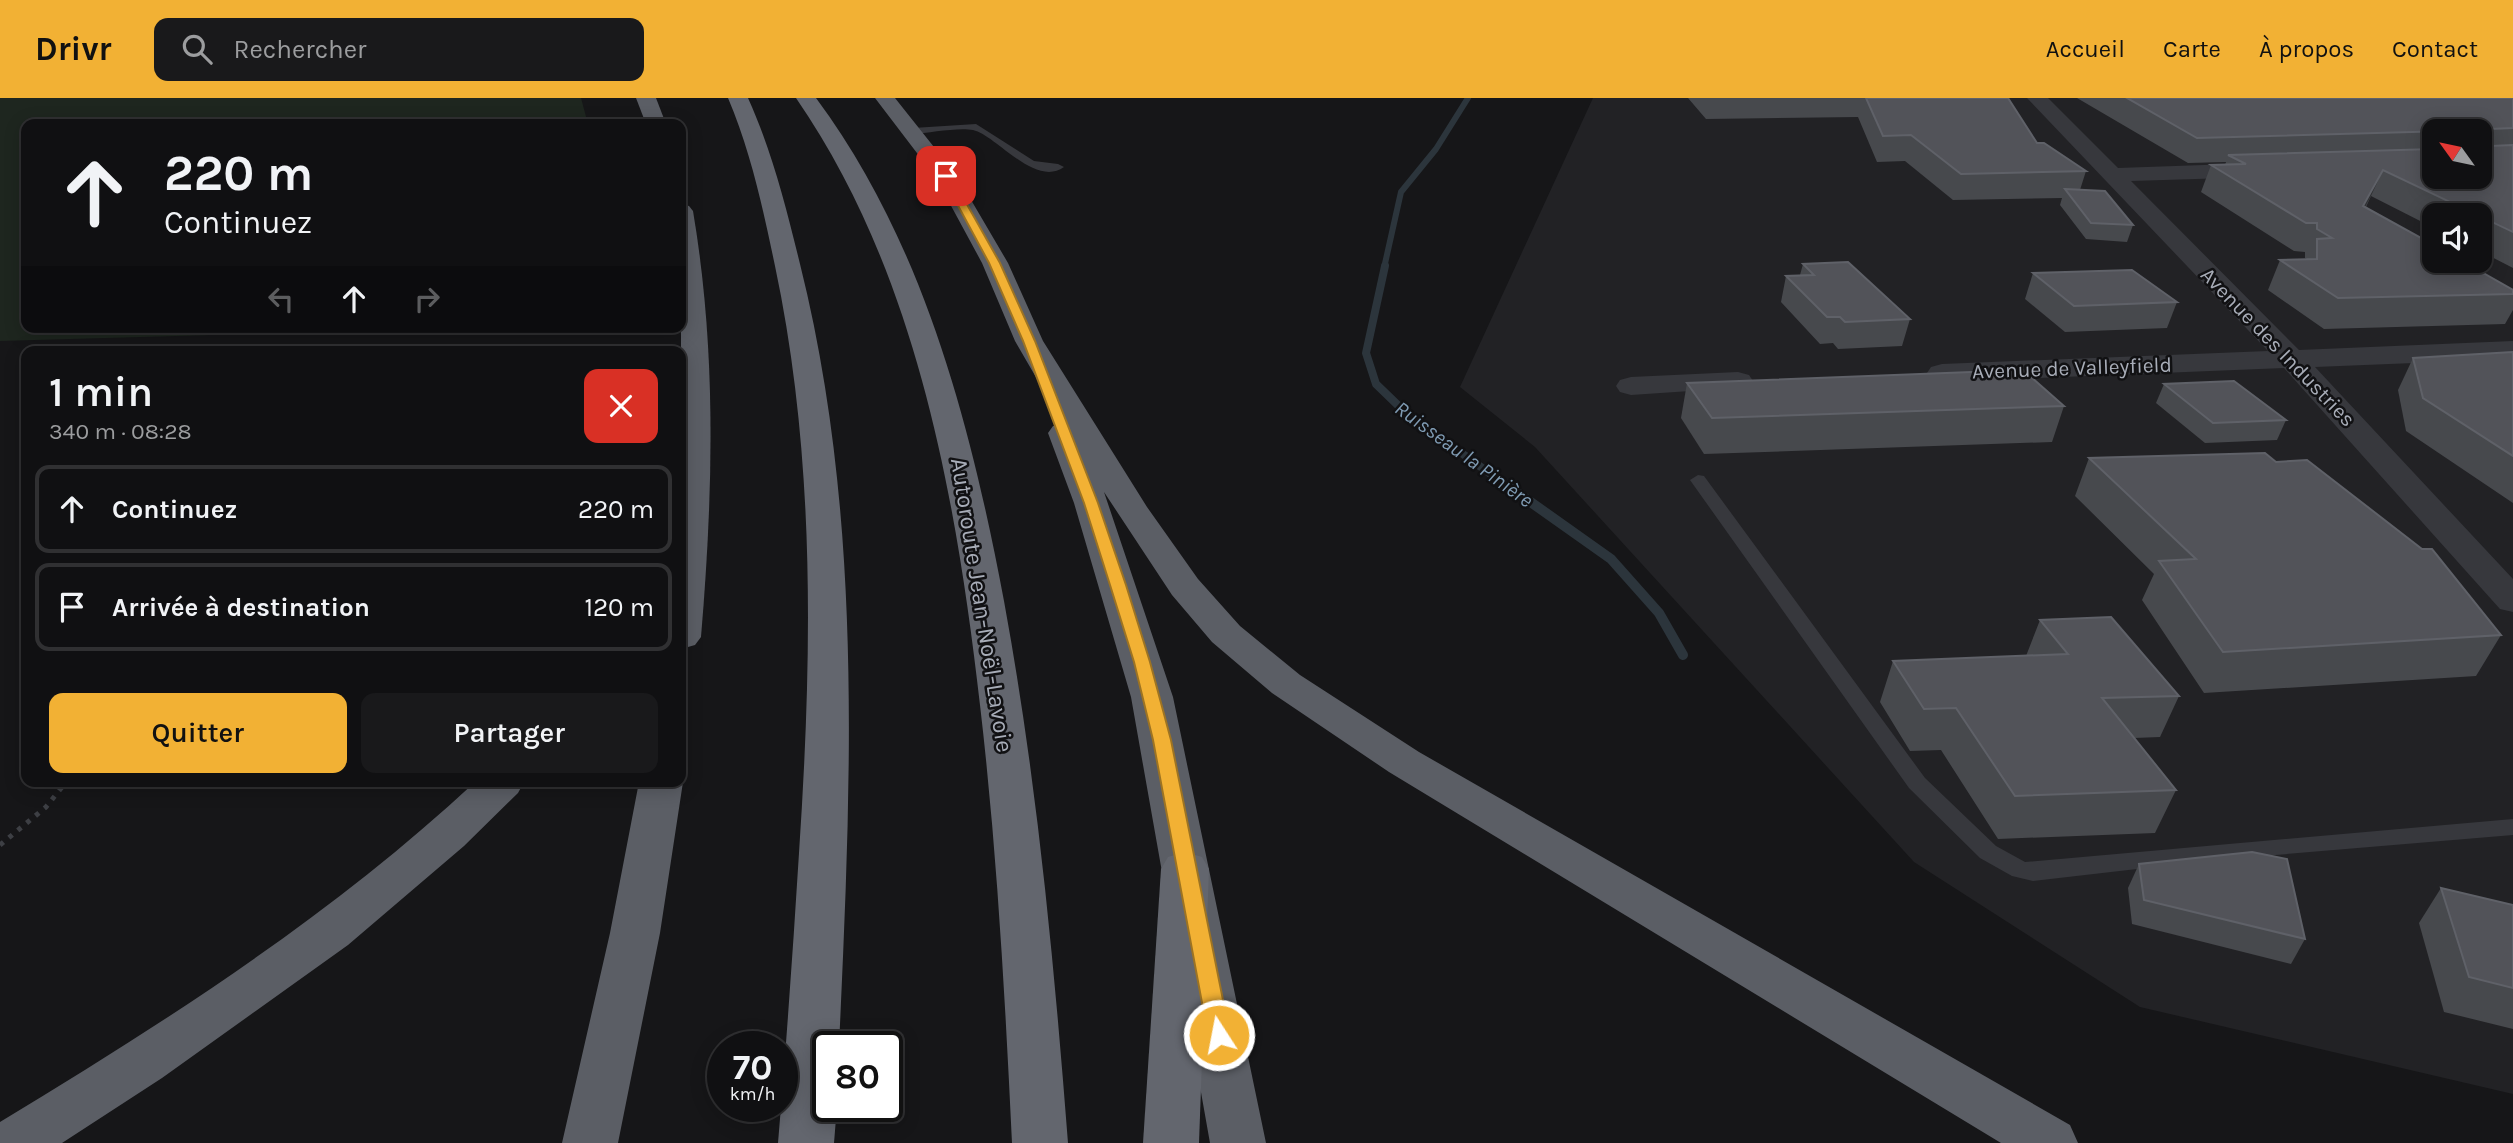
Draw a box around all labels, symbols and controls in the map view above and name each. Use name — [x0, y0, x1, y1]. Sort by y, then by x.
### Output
search box — [154, 18, 644, 81]
text: Drivr — [35, 30, 112, 68]
icon: search — [178, 30, 216, 68]
text: Rechercher — [234, 34, 367, 65]
text: Accueil — [2046, 35, 2125, 63]
text: Carte — [2163, 35, 2221, 63]
text: À propos — [2259, 35, 2354, 63]
text: Contact — [2392, 35, 2478, 63]
north arrow — [2422, 119, 2492, 189]
map controls — [2422, 119, 2492, 273]
text: 220 m — [164, 145, 313, 202]
pin — [916, 146, 976, 206]
icon: ahead — [49, 147, 140, 238]
icon: arrive — [927, 157, 965, 195]
button: sound — [2422, 203, 2492, 273]
text: Continuez — [164, 204, 312, 241]
street label: Avenue des Industries — [2196, 263, 2360, 431]
icon: left — [262, 280, 300, 318]
icon: ahead — [335, 280, 373, 318]
icon: right — [408, 280, 446, 318]
street label: Avenue de Valleyfield — [1972, 353, 2172, 383]
text: 1 min — [49, 367, 153, 417]
button: close — [584, 369, 658, 443]
water label: Ruisseau la Pinière — [1390, 396, 1538, 512]
text: 340 m · 08:28 — [49, 418, 192, 445]
street label: Autoroute Jean-Noël-Lavoie — [945, 456, 1019, 754]
icon: ahead — [53, 490, 91, 528]
text: Continuez — [112, 494, 237, 525]
text: 220 m — [578, 494, 654, 525]
icon: arrive — [53, 588, 91, 626]
text: Arrivée à destination — [112, 592, 370, 623]
text: 120 m — [584, 592, 654, 623]
button: Quitter — [49, 693, 347, 773]
button: Partager — [361, 693, 658, 773]
position arrow — [1182, 998, 1256, 1072]
speed limit sign: 80 — [812, 1031, 903, 1122]
text: 70 — [733, 1047, 772, 1088]
text: km/h — [730, 1083, 775, 1105]

